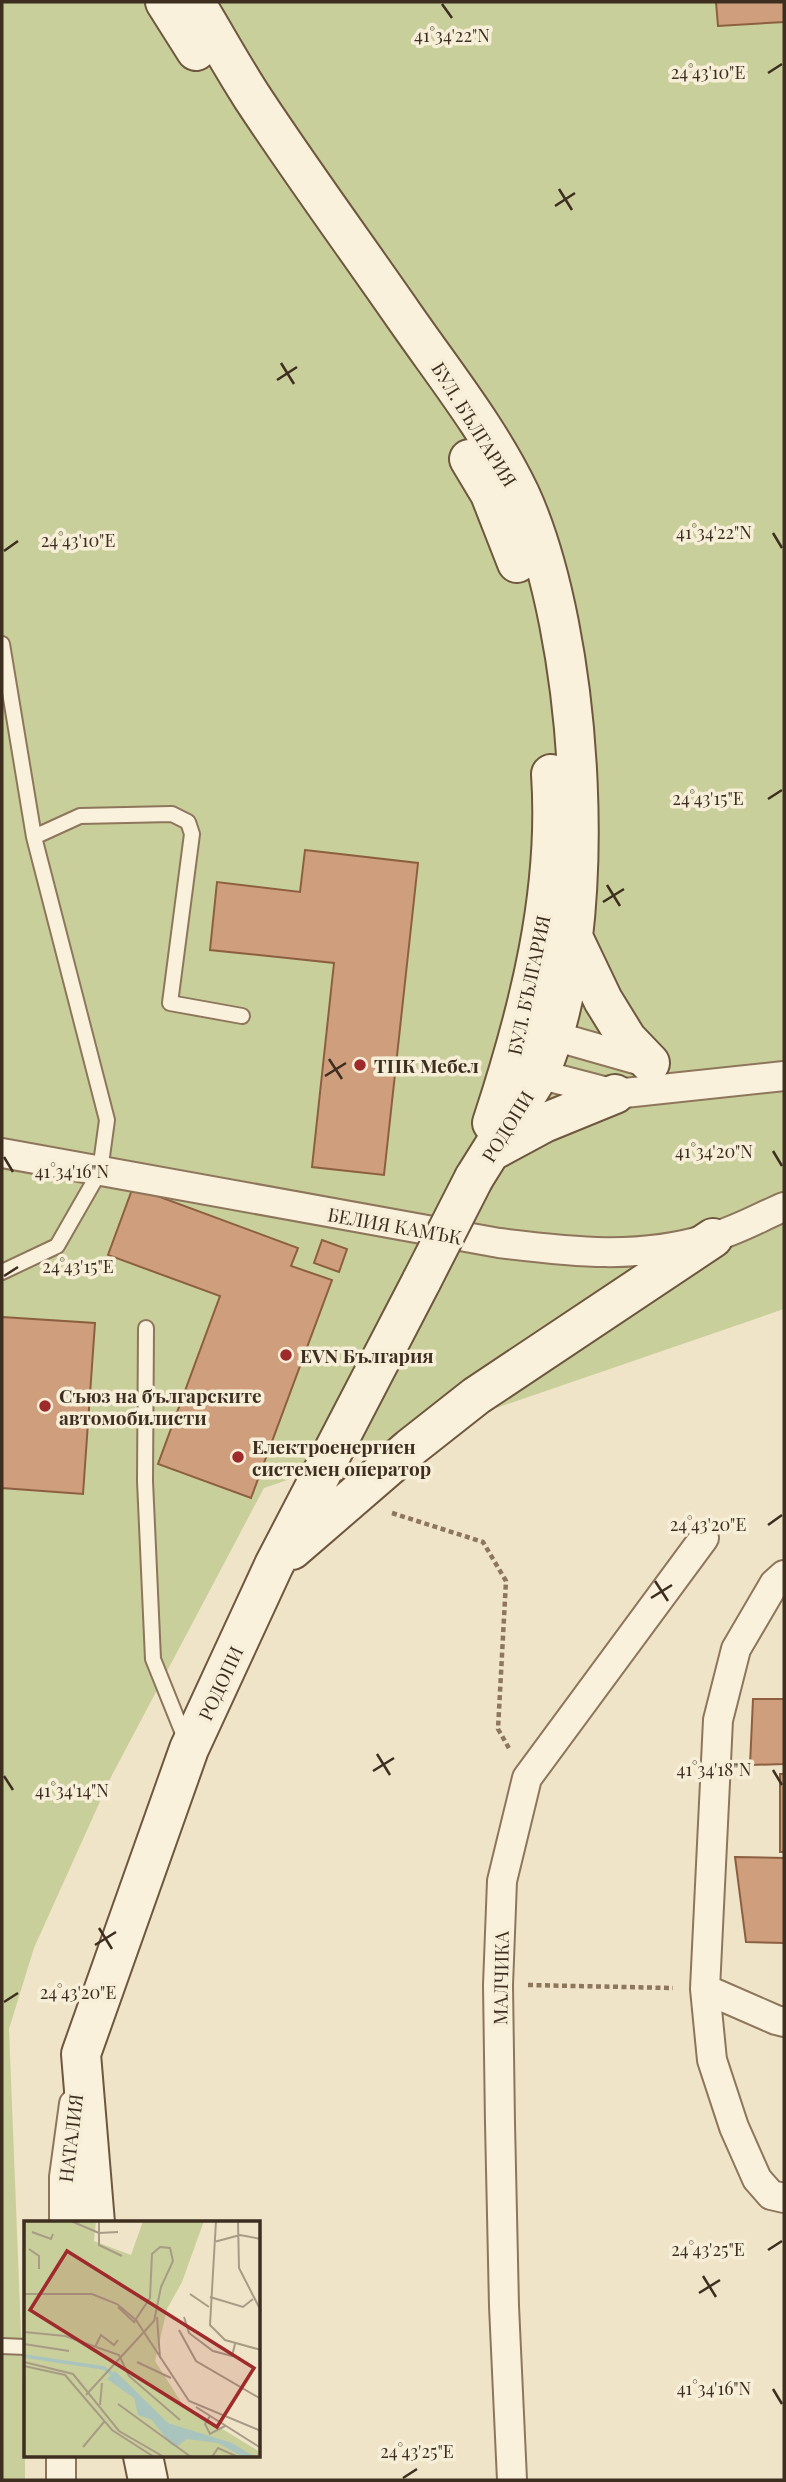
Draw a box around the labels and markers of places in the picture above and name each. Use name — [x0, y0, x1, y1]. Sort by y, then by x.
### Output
place label: ТПК Мебел — [374, 1052, 479, 1078]
marker: ТПК Мебел — [352, 1057, 368, 1073]
place label: EVN България — [300, 1342, 434, 1368]
marker: EVN България — [278, 1347, 294, 1363]
place label: Съюз на българските автомобилисти — [59, 1382, 262, 1430]
marker: Съюз на българските автомобилисти — [37, 1398, 53, 1414]
place label: Електроенергиен системен оператор — [252, 1433, 431, 1481]
marker: Електроенергиен системен оператор — [230, 1449, 246, 1465]

